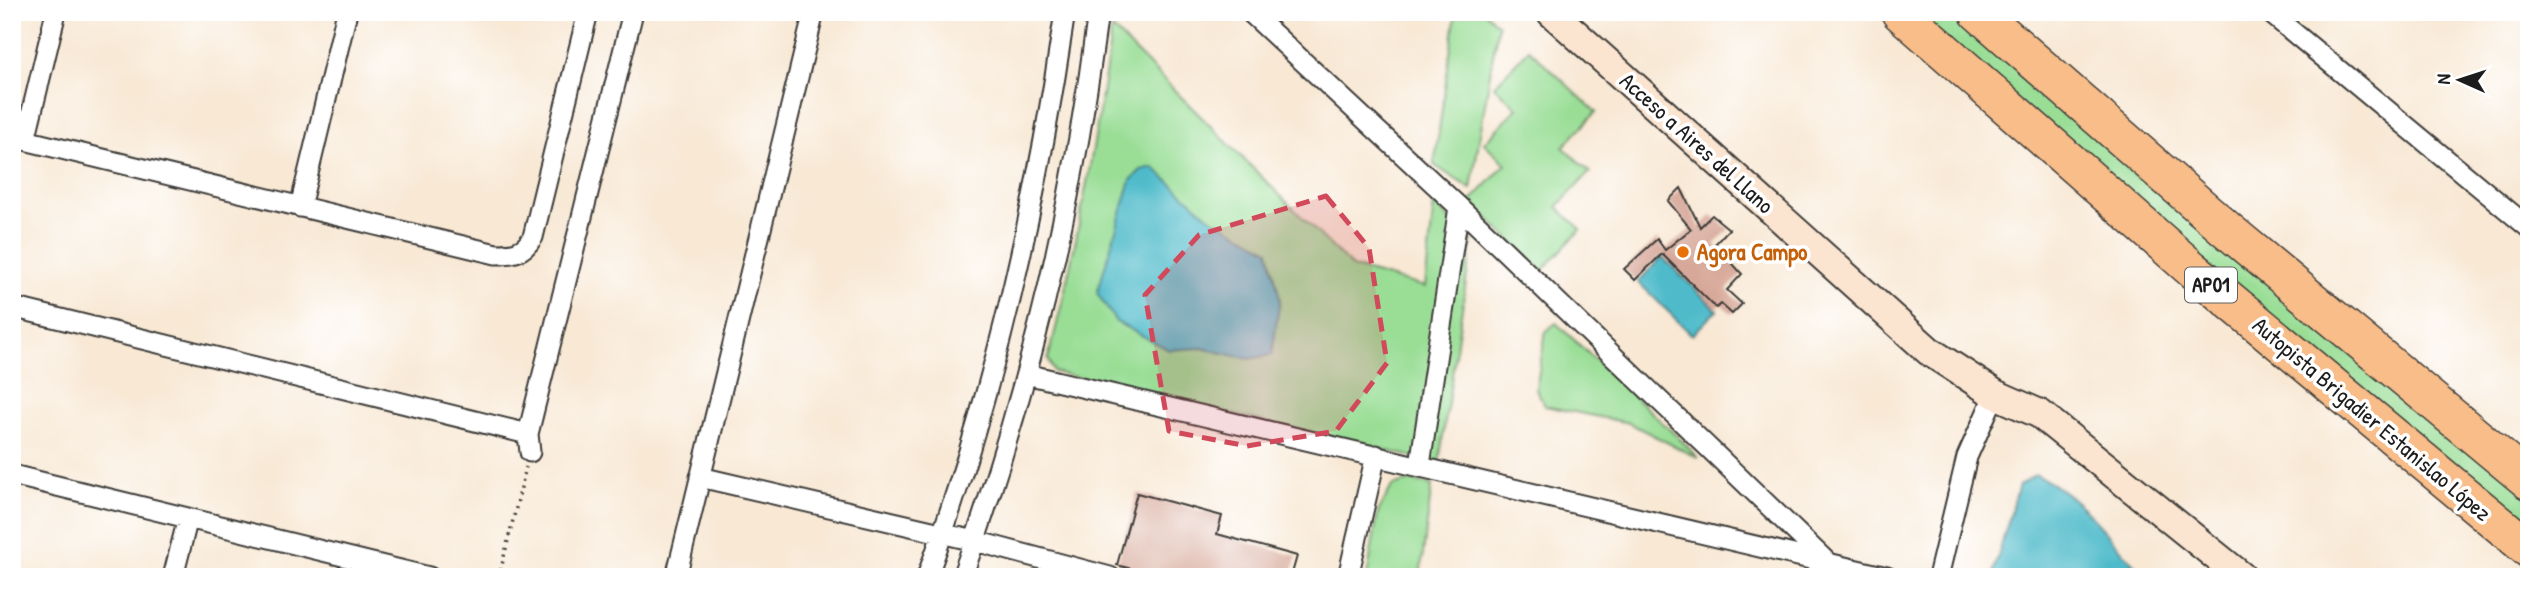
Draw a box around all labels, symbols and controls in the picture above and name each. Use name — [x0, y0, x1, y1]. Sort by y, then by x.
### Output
north arrow — [2426, 46, 2496, 116]
street label: Acceso a Aires del Llano — [1614, 65, 1781, 220]
text: N — [2430, 73, 2456, 85]
place label: Agora Campo — [1697, 236, 1808, 268]
marker: Agora Campo — [1675, 244, 1691, 260]
road number: AP01 — [2185, 268, 2237, 302]
street label: Autopista Brigadier Estanislao López — [2246, 309, 2498, 528]

